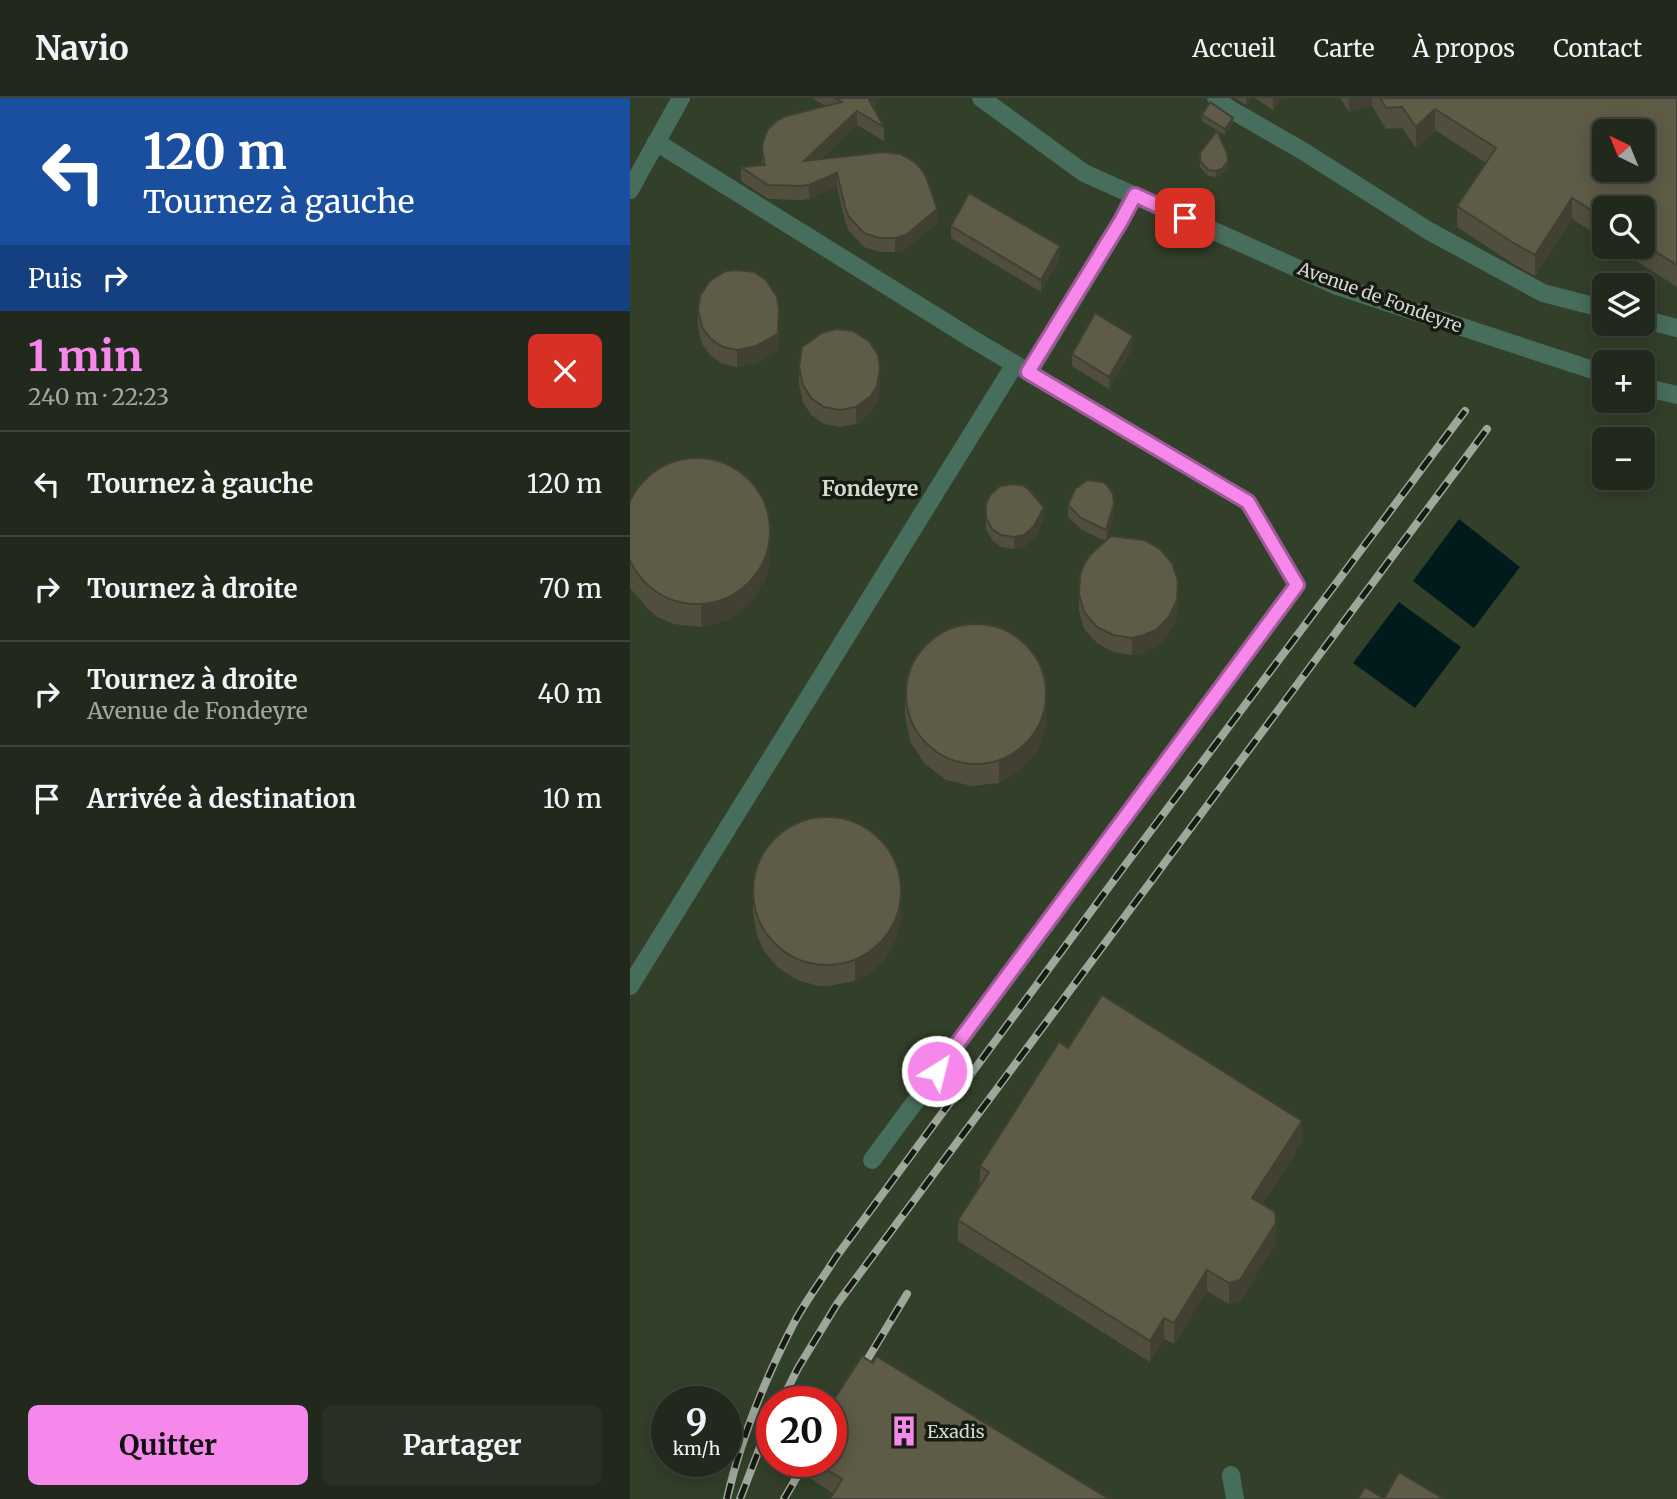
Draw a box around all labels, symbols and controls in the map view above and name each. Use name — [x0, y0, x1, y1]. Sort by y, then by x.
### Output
text: Navio — [35, 28, 129, 69]
text: Accueil — [1192, 33, 1276, 64]
text: Carte — [1314, 33, 1375, 64]
text: À propos — [1413, 33, 1515, 64]
text: Contact — [1553, 33, 1642, 64]
north arrow — [1592, 119, 1656, 182]
map controls — [1592, 119, 1655, 490]
text: 120 m — [143, 121, 287, 182]
icon: left — [28, 126, 119, 217]
text: Tournez à gauche — [143, 182, 414, 222]
pin — [1155, 188, 1215, 248]
button: search — [1592, 196, 1655, 259]
icon: arrive — [1166, 199, 1204, 237]
street label: Avenue de Fondeyre — [1294, 256, 1465, 337]
icon: right — [96, 259, 134, 297]
text: Puis — [28, 262, 82, 295]
button: layers — [1592, 273, 1655, 336]
text: 1 min — [28, 330, 142, 382]
button: close — [528, 334, 602, 408]
button: + — [1592, 350, 1655, 413]
text: 240 m · 22:23 — [28, 382, 169, 411]
button: − — [1592, 427, 1655, 490]
icon: left — [28, 465, 66, 503]
text: Tournez à gauche — [87, 467, 313, 500]
text: 120 m — [527, 467, 602, 500]
district label: Fondeyre — [822, 475, 918, 502]
icon: right — [28, 570, 66, 608]
text: Tournez à droite — [87, 572, 298, 605]
text: 70 m — [539, 572, 602, 605]
text: Tournez à droite — [87, 663, 298, 696]
icon: right — [28, 675, 66, 713]
text: 40 m — [538, 677, 602, 710]
text: Avenue de Fondeyre — [87, 696, 308, 725]
icon: arrive — [28, 780, 66, 818]
text: Arrivée à destination — [87, 782, 356, 815]
text: 10 m — [543, 782, 602, 815]
position arrow — [900, 1034, 974, 1108]
speed limit sign: 20 — [756, 1386, 847, 1477]
text: 9 — [686, 1400, 707, 1444]
button: Quitter — [28, 1405, 308, 1485]
button: Partager — [322, 1405, 602, 1485]
building icon: Exadis — [887, 1414, 921, 1448]
place label: Exadis — [927, 1420, 985, 1443]
text: km/h — [673, 1437, 720, 1460]

